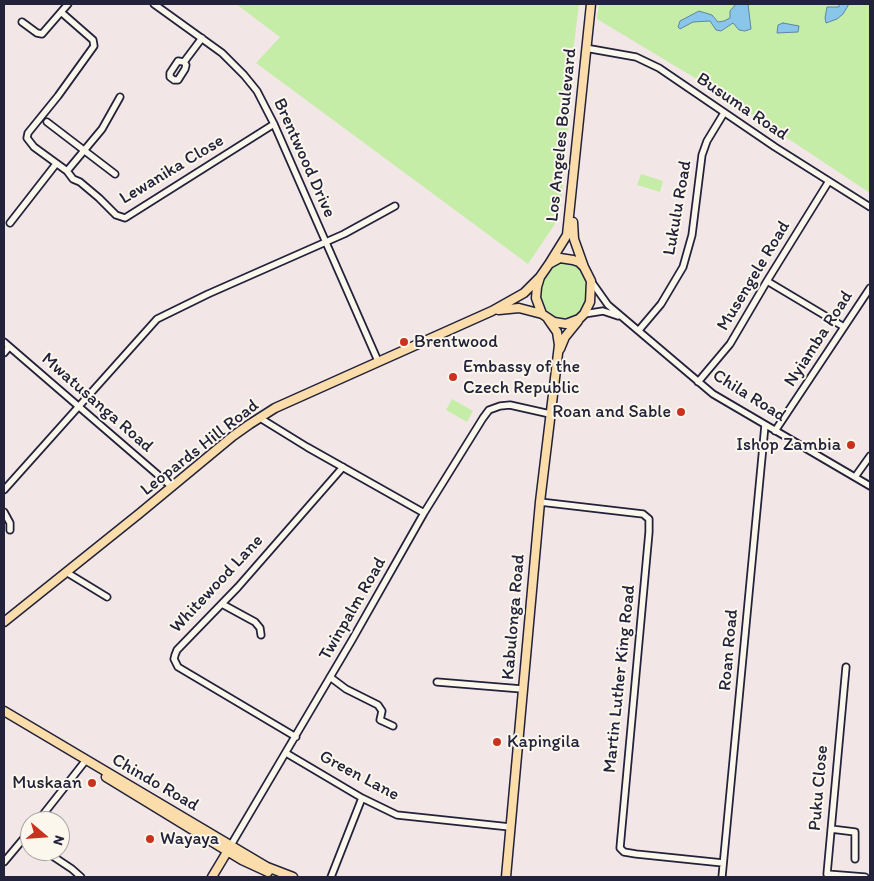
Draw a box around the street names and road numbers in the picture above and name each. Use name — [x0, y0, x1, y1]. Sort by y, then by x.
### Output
street label: Los Angeles Boulevard — [542, 47, 582, 223]
street label: Busuma Road — [692, 68, 792, 146]
street label: Brentwood Drive — [268, 95, 340, 221]
street label: Lewanika Close — [116, 130, 228, 210]
street label: Lukulu Road — [659, 159, 697, 257]
street label: Musengele Road — [713, 217, 795, 335]
street label: Nyiamba Road — [780, 287, 858, 391]
street label: Mwatusanga Road — [37, 349, 157, 457]
street label: Chila Road — [708, 365, 790, 427]
street label: Leopards Hill Road — [136, 395, 264, 501]
street label: Whitewood Lane — [166, 530, 268, 638]
street label: Kabulonga Road — [498, 553, 530, 681]
street label: Twinpalm Road — [315, 554, 391, 664]
street label: Martin Luther King Road — [599, 584, 641, 774]
street label: Roan Road — [715, 608, 743, 692]
street label: Puku Close — [804, 744, 834, 832]
street label: Green Lane — [315, 746, 403, 806]
street label: Chindo Road — [108, 749, 202, 817]

